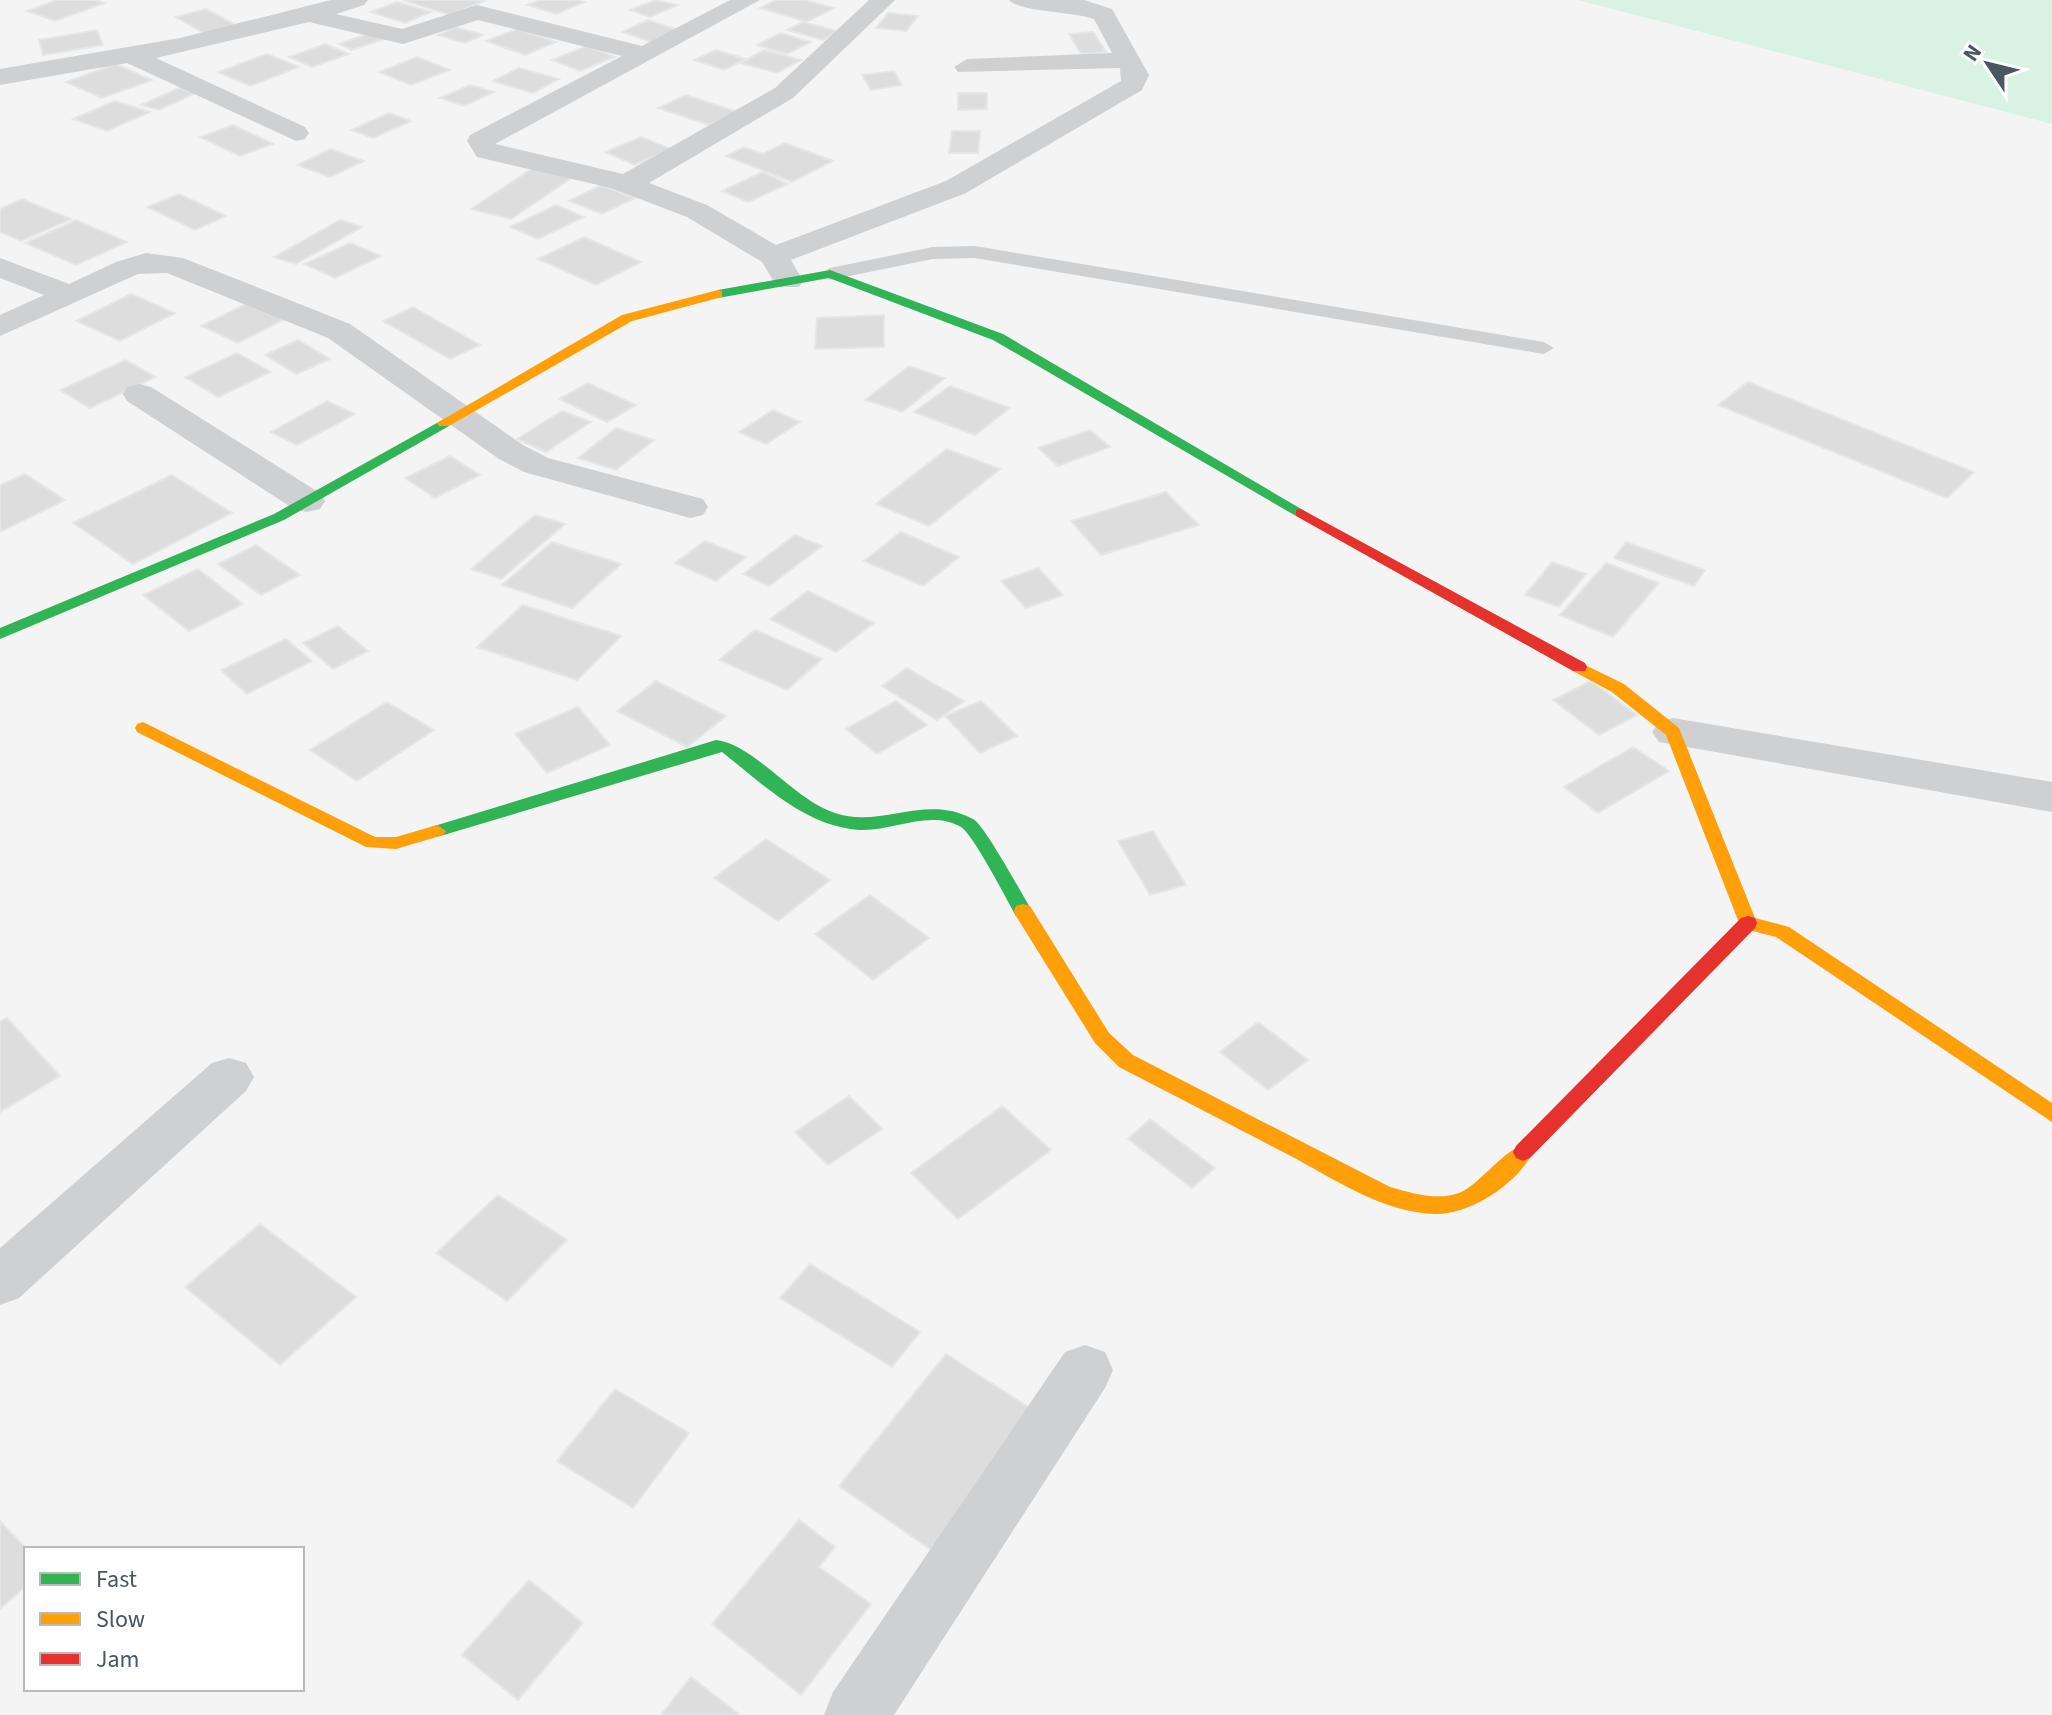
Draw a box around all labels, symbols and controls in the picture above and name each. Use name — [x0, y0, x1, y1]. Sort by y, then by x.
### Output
north arrow — [1948, 24, 2028, 104]
text: N — [1955, 38, 1990, 68]
legend — [24, 1547, 304, 1691]
text: Fast — [96, 1562, 137, 1597]
text: Slow — [96, 1602, 145, 1637]
text: Jam — [96, 1642, 140, 1677]

